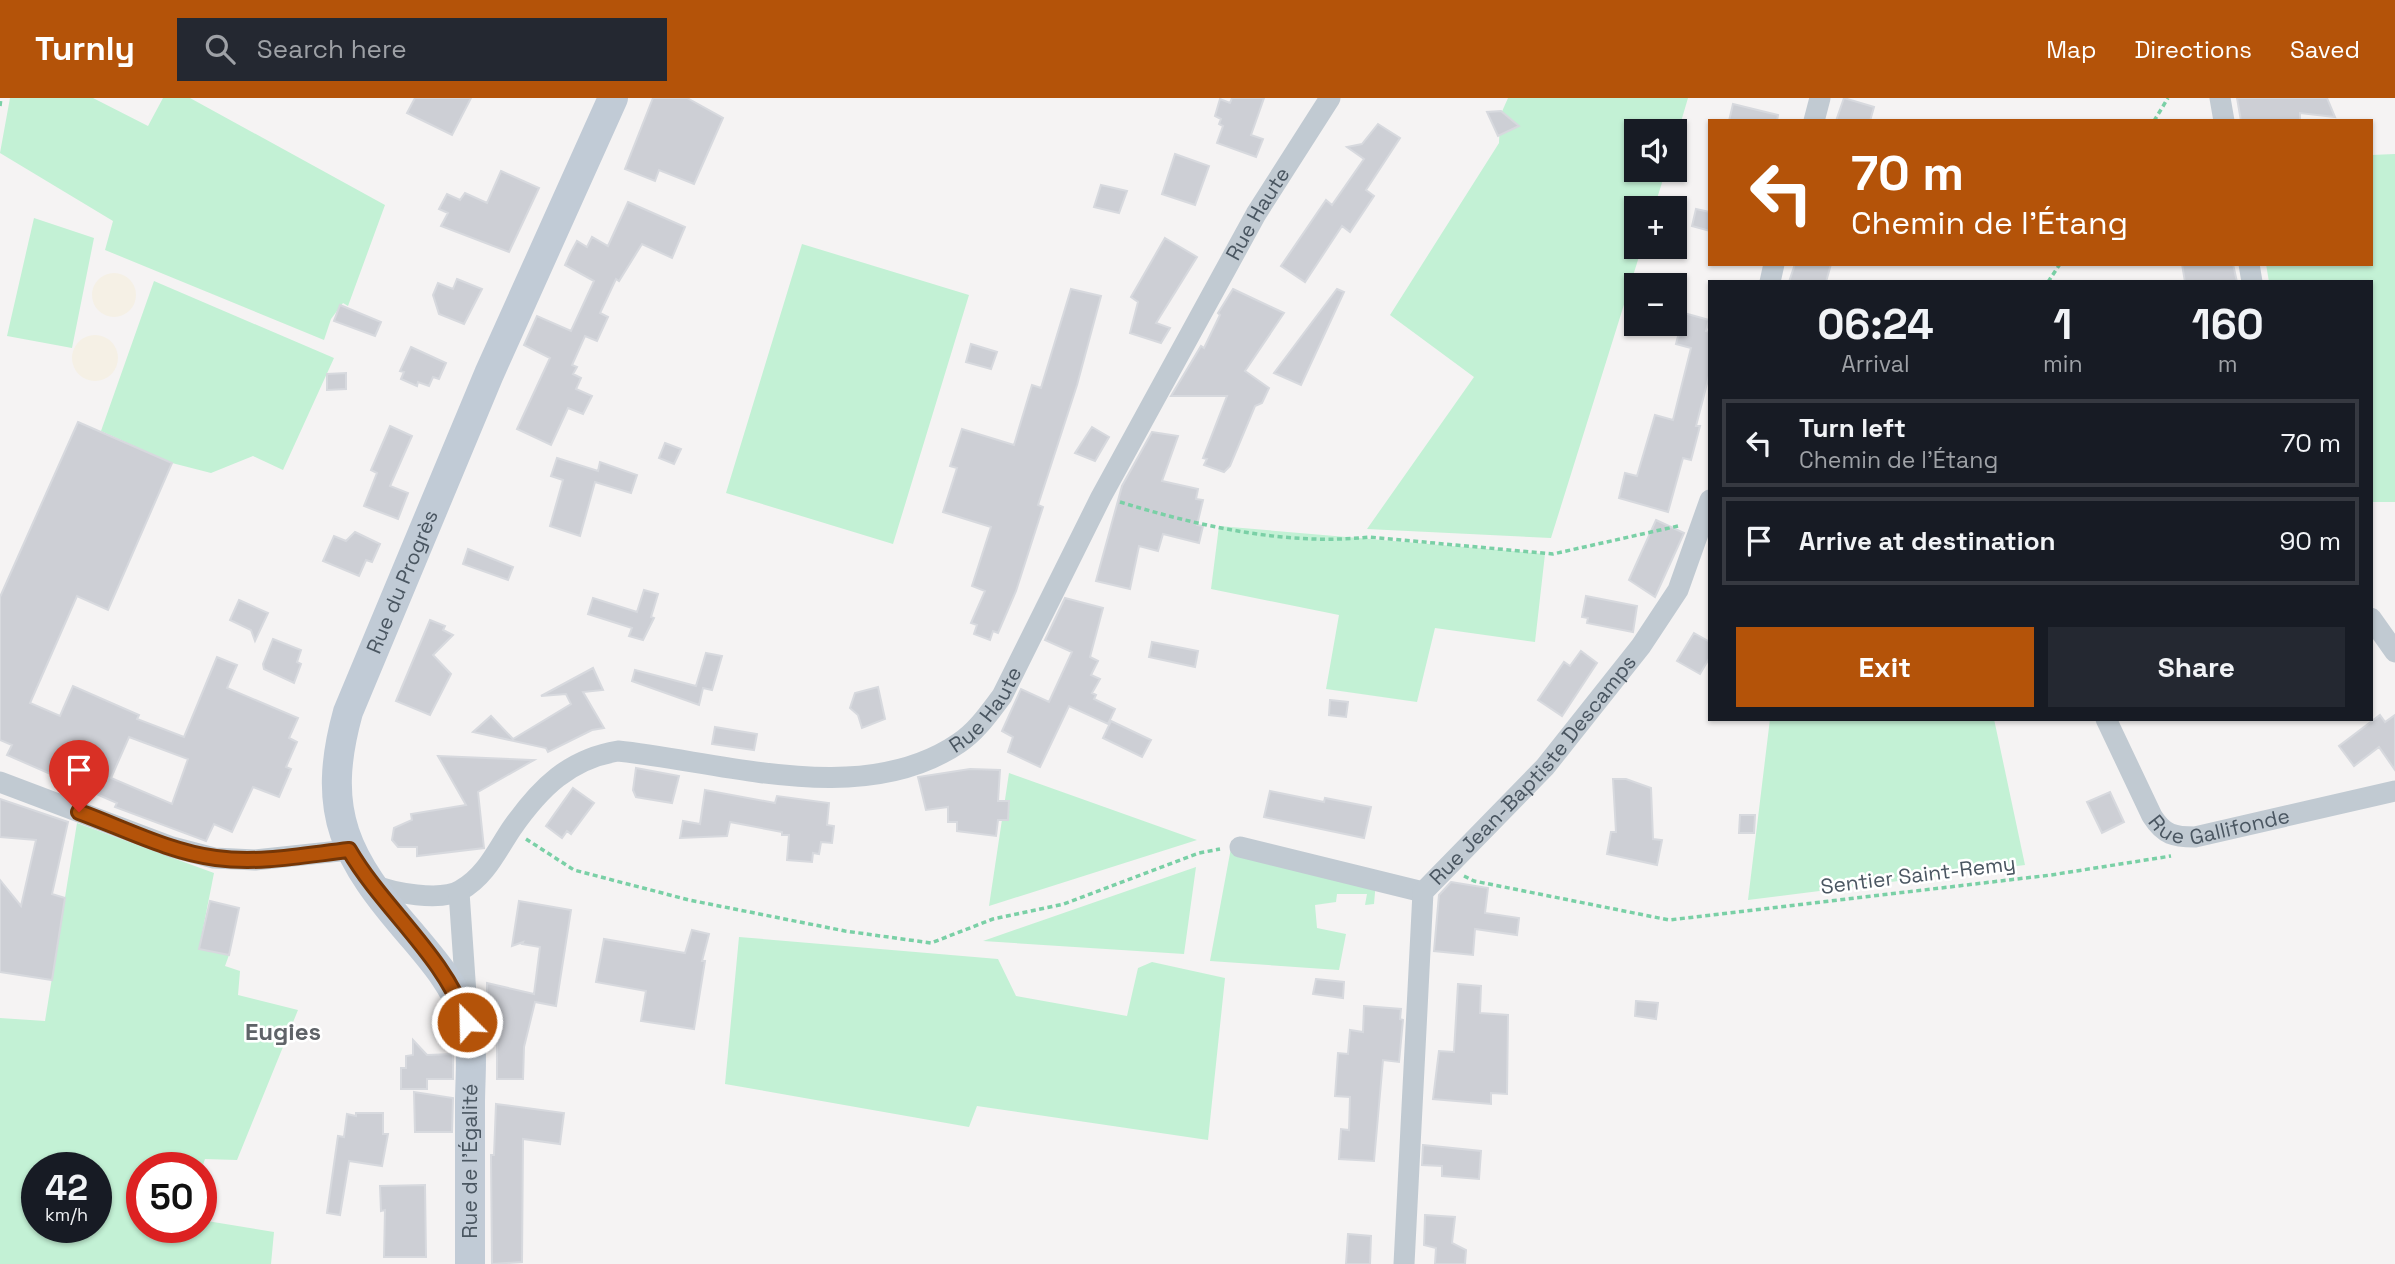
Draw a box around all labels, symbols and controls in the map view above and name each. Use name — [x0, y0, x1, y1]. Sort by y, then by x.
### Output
search box — [177, 18, 667, 81]
text: Turnly — [35, 28, 135, 70]
icon: search — [201, 30, 239, 68]
text: Search here — [257, 32, 407, 66]
text: Map — [2046, 34, 2096, 65]
text: Directions — [2134, 34, 2252, 65]
text: Saved — [2290, 34, 2360, 65]
map controls — [1624, 119, 1687, 336]
button: sound — [1624, 119, 1687, 182]
text: 70 m — [1851, 142, 1964, 204]
icon: left — [1736, 147, 1827, 238]
street label: Rue Haute — [1219, 162, 1296, 265]
button: + — [1624, 196, 1687, 259]
text: Chemin de l'Étang — [1851, 203, 2128, 243]
button: − — [1624, 273, 1687, 336]
text: 06:24 — [1817, 298, 1934, 351]
text: 1 — [2053, 298, 2072, 351]
text: 160 — [2192, 298, 2264, 351]
text: Arrival — [1841, 349, 1910, 379]
text: min — [2043, 349, 2083, 379]
text: m — [2218, 349, 2238, 379]
text: Turn left — [1799, 411, 1906, 445]
icon: left — [1740, 424, 1778, 462]
text: 70 m — [2281, 426, 2341, 460]
text: Chemin de l'Étang — [1799, 445, 1998, 475]
street label: Rue du Progrès — [360, 506, 444, 658]
icon: arrive — [1740, 522, 1778, 560]
text: Arrive at destination — [1799, 524, 2056, 558]
text: 90 m — [2279, 524, 2341, 558]
button: Exit — [1736, 627, 2034, 707]
button: Share — [2048, 627, 2345, 707]
street label: Rue Jean-Baptiste Descamps — [1423, 649, 1642, 891]
street label: Rue Haute — [944, 662, 1027, 759]
pin — [49, 740, 109, 812]
icon: arrive — [60, 751, 98, 789]
street label: Rue Gallifonde — [2142, 802, 2292, 851]
street label: Sentier Saint-Remy — [1819, 849, 2017, 900]
position arrow — [430, 985, 504, 1059]
district label: Eugies — [245, 1016, 321, 1047]
street label: Rue de l'Égalité — [456, 1083, 483, 1239]
speed limit sign: 50 — [126, 1152, 217, 1243]
text: 42 — [45, 1166, 88, 1210]
text: km/h — [45, 1203, 88, 1226]

